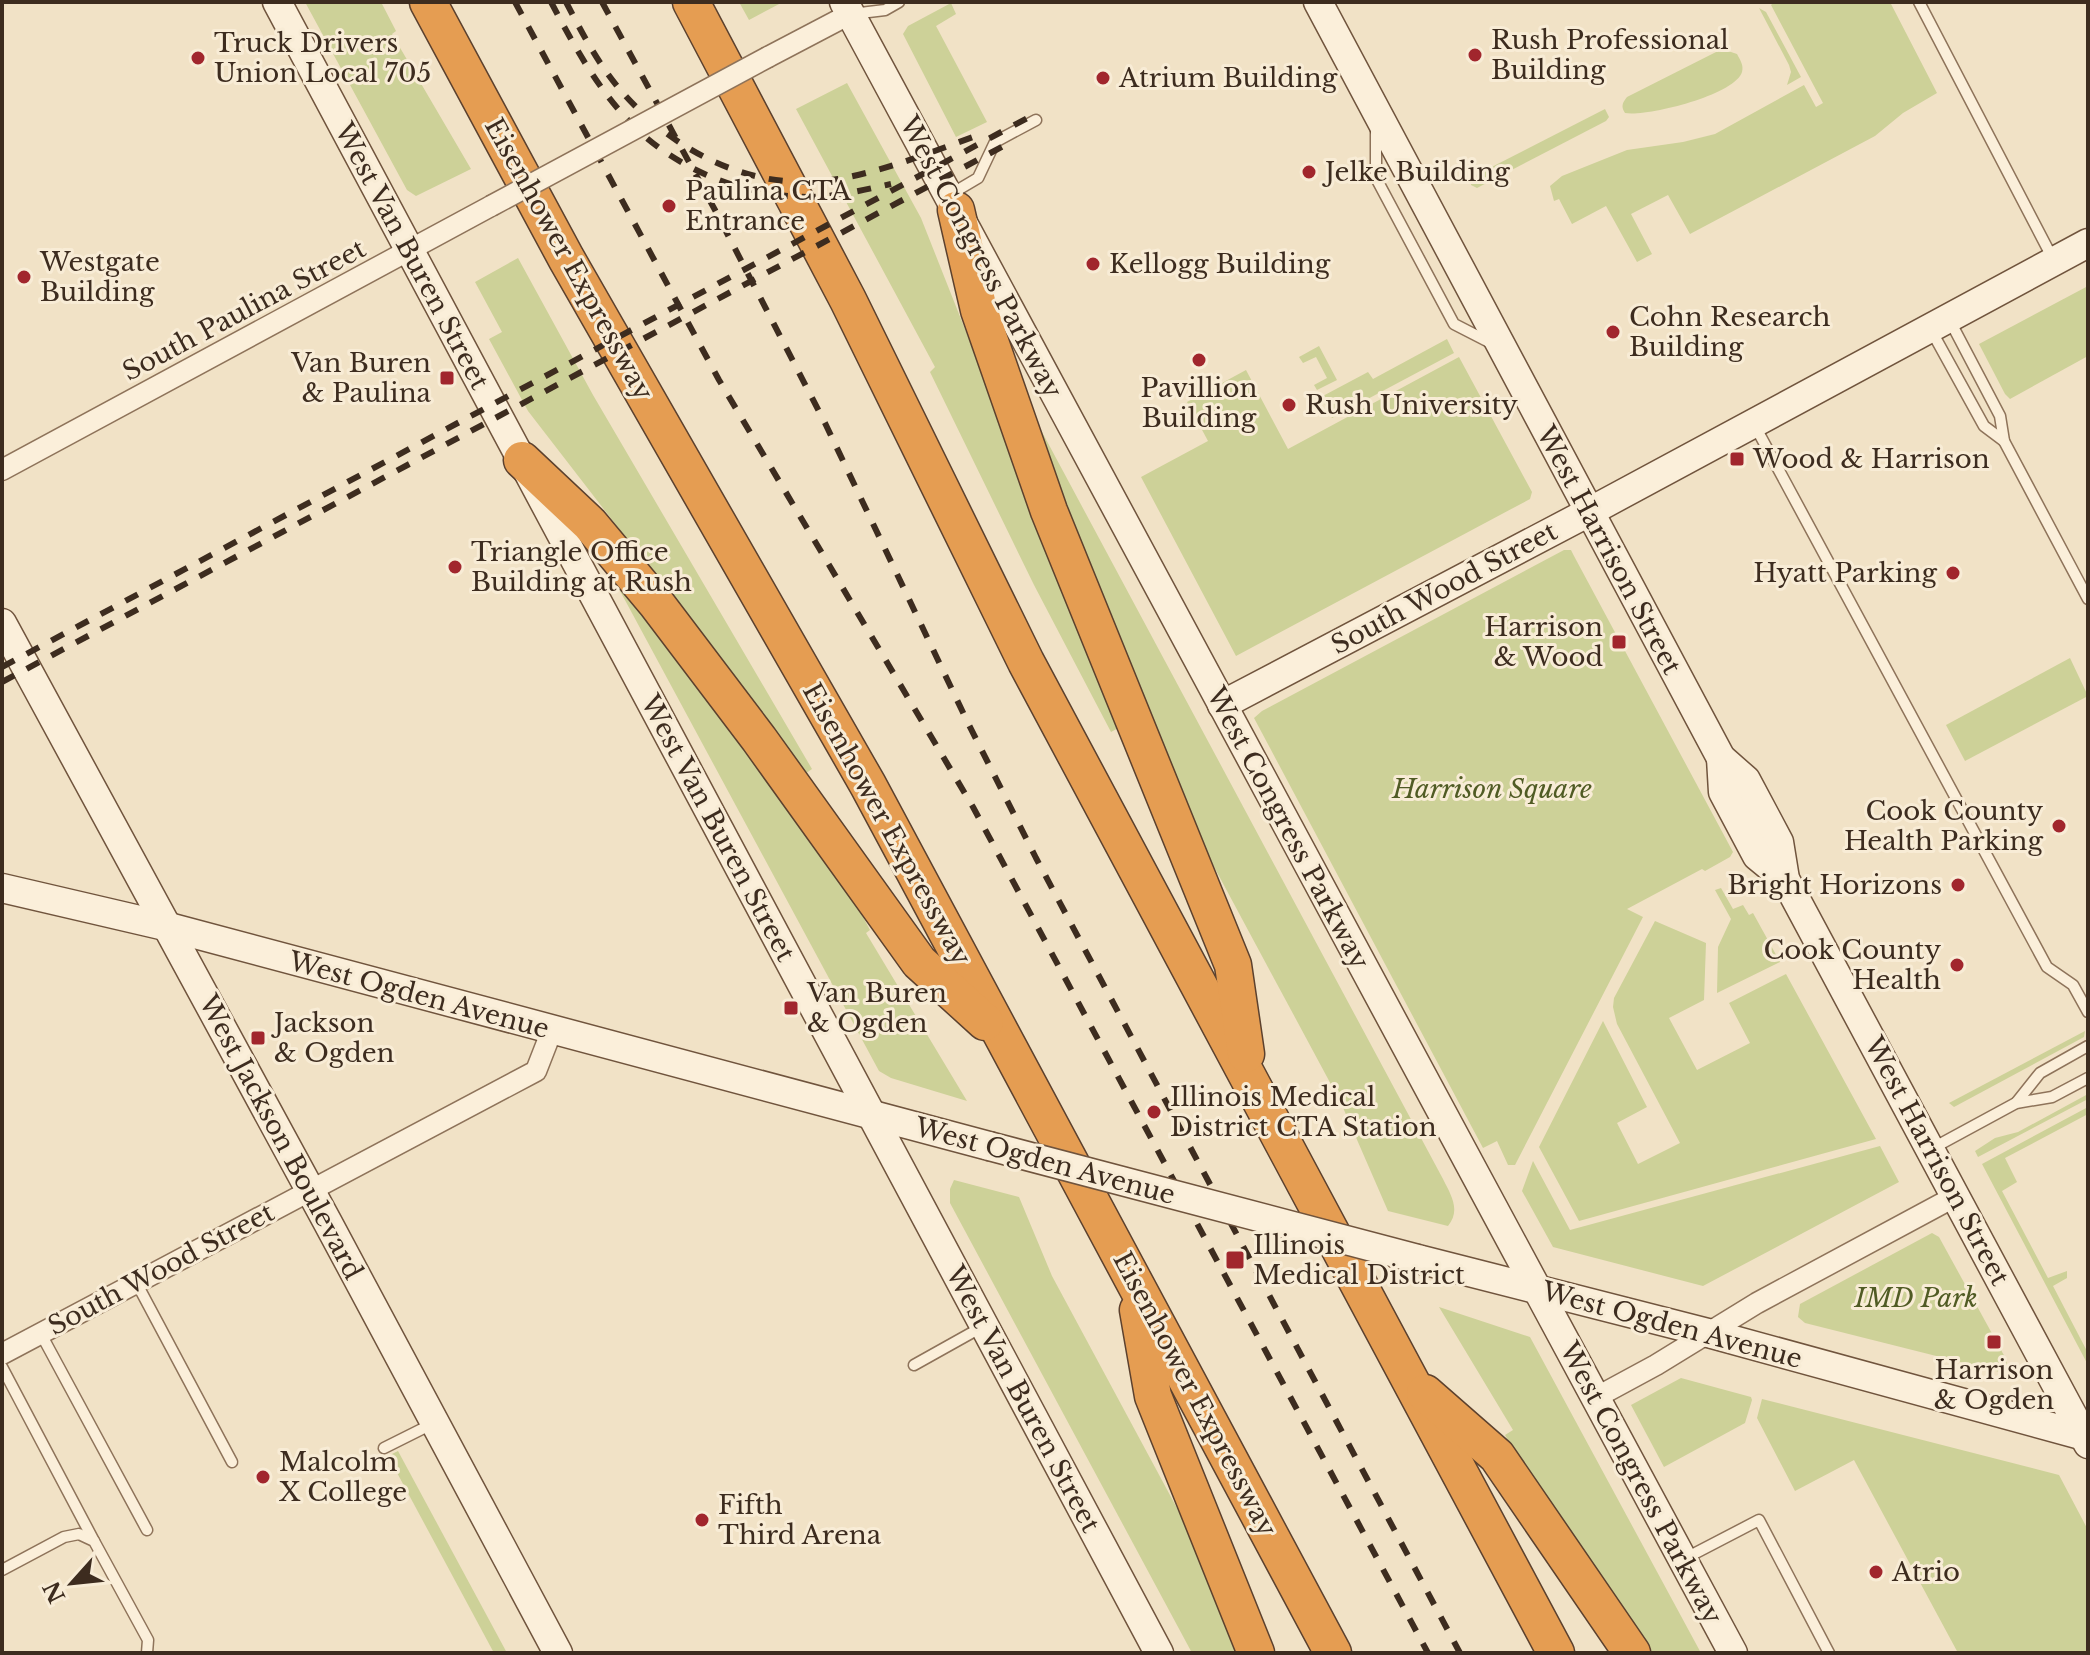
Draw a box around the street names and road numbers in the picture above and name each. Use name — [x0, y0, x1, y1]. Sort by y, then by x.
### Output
street label: West Congress Parkway — [893, 110, 1069, 404]
street label: Eisenhower Expressway — [478, 112, 660, 406]
street label: West Van Buren Street — [328, 116, 496, 395]
street label: South Paulina Street — [117, 232, 371, 388]
street label: West Harrison Street — [1529, 419, 1688, 680]
street label: South Wood Street — [1326, 515, 1563, 661]
street label: Eisenhower Expressway — [796, 677, 978, 971]
street label: West Congress Parkway — [1200, 681, 1376, 975]
street label: West Van Buren Street — [634, 688, 802, 967]
street label: West Ogden Avenue — [284, 945, 553, 1045]
street label: West Jackson Boulevard — [192, 988, 370, 1285]
street label: West Harrison Street — [1857, 1030, 2016, 1291]
street label: West Ogden Avenue — [910, 1111, 1179, 1211]
street label: South Wood Street — [43, 1196, 280, 1342]
street label: Eisenhower Expressway — [1106, 1246, 1284, 1542]
street label: West Van Buren Street — [939, 1259, 1107, 1538]
street label: West Ogden Avenue — [1537, 1275, 1806, 1375]
street label: West Congress Parkway — [1553, 1336, 1729, 1630]

